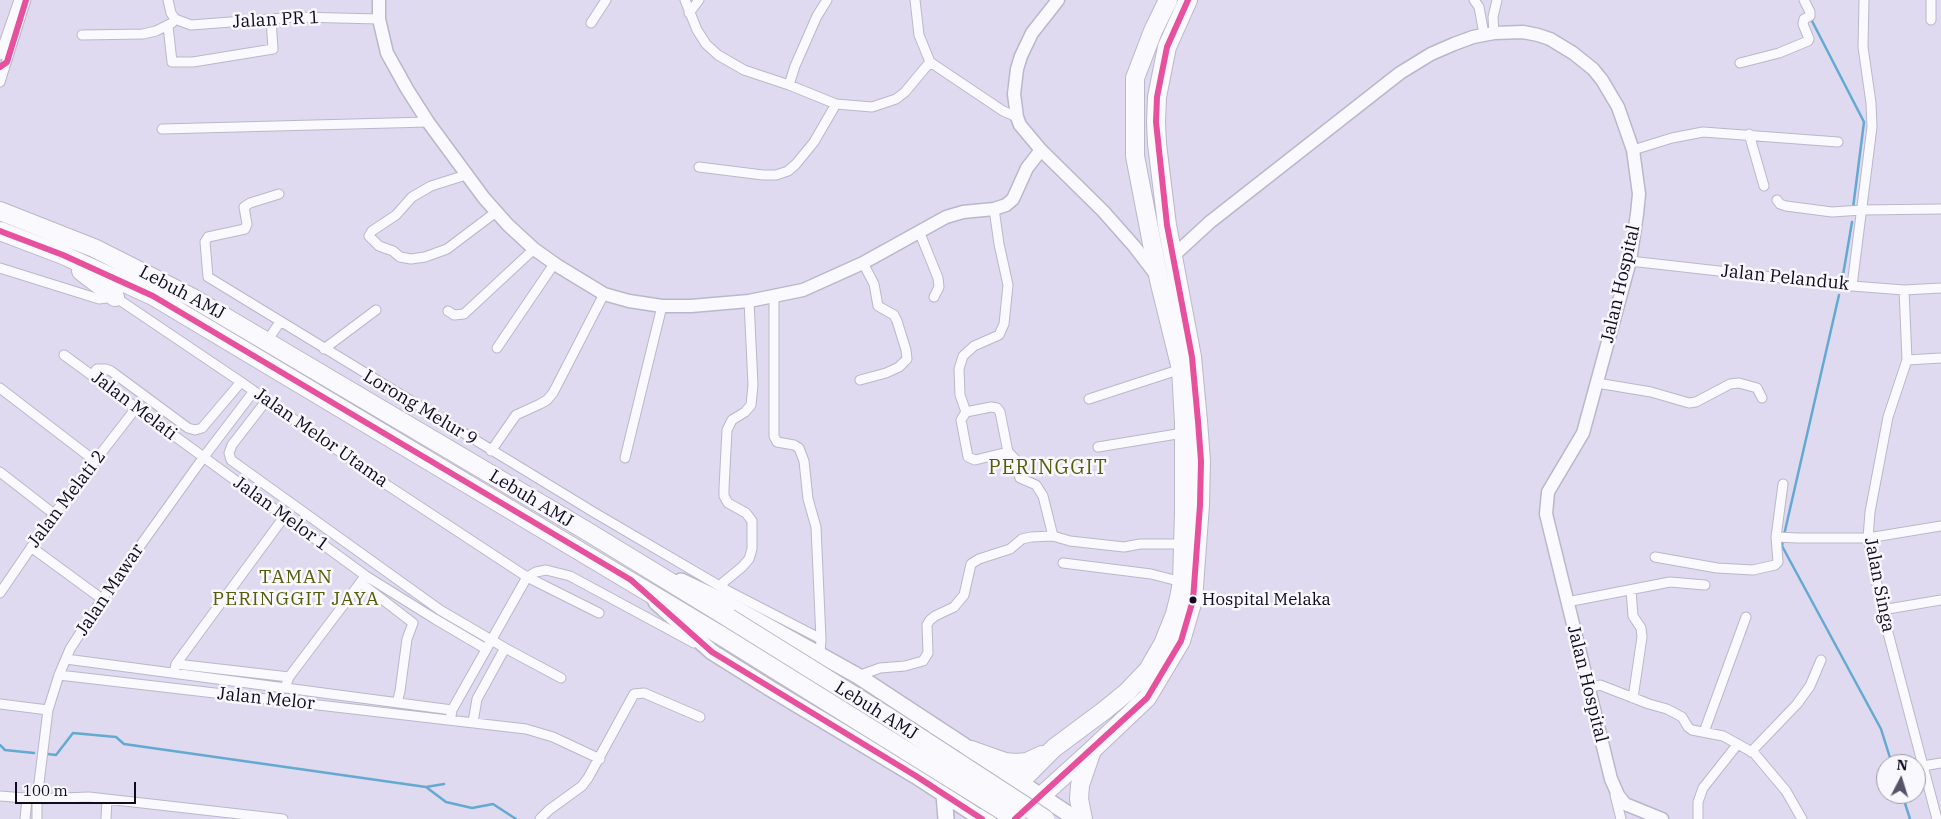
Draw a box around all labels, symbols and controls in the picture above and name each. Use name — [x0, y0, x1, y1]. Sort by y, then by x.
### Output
street label: Jalan PR 1 — [232, 7, 320, 33]
street label: Jalan Hospital — [1597, 223, 1645, 345]
street label: Lebuh AMJ — [135, 261, 229, 325]
street label: Jalan Pelanduk — [1720, 261, 1850, 295]
street label: Lorong Melur 9 — [359, 365, 481, 451]
street label: Jalan Melati — [87, 367, 181, 445]
street label: Jalan Melor Utama — [250, 384, 392, 492]
street label: Jalan Melati 2 — [23, 446, 111, 552]
district label: PERINGGIT — [987, 456, 1109, 480]
street label: Lebuh AMJ — [485, 466, 577, 532]
street label: Jalan Melor 1 — [229, 472, 333, 556]
street label: Jalan Singa — [1859, 536, 1899, 634]
street label: Jalan Mawar — [71, 540, 149, 640]
district label: TAMAN PERINGGIT JAYA — [210, 567, 382, 611]
place label: Hospital Melaka — [1202, 590, 1331, 610]
marker: Hospital Melaka — [1188, 595, 1198, 605]
street label: Jalan Hospital — [1562, 623, 1612, 745]
street label: Lebuh AMJ — [830, 677, 922, 745]
street label: Jalan Melor — [216, 683, 316, 715]
north arrow — [1876, 754, 1926, 804]
text: N — [1896, 756, 1909, 775]
scale bar — [18, 772, 139, 804]
text: 100 m — [23, 781, 68, 800]

